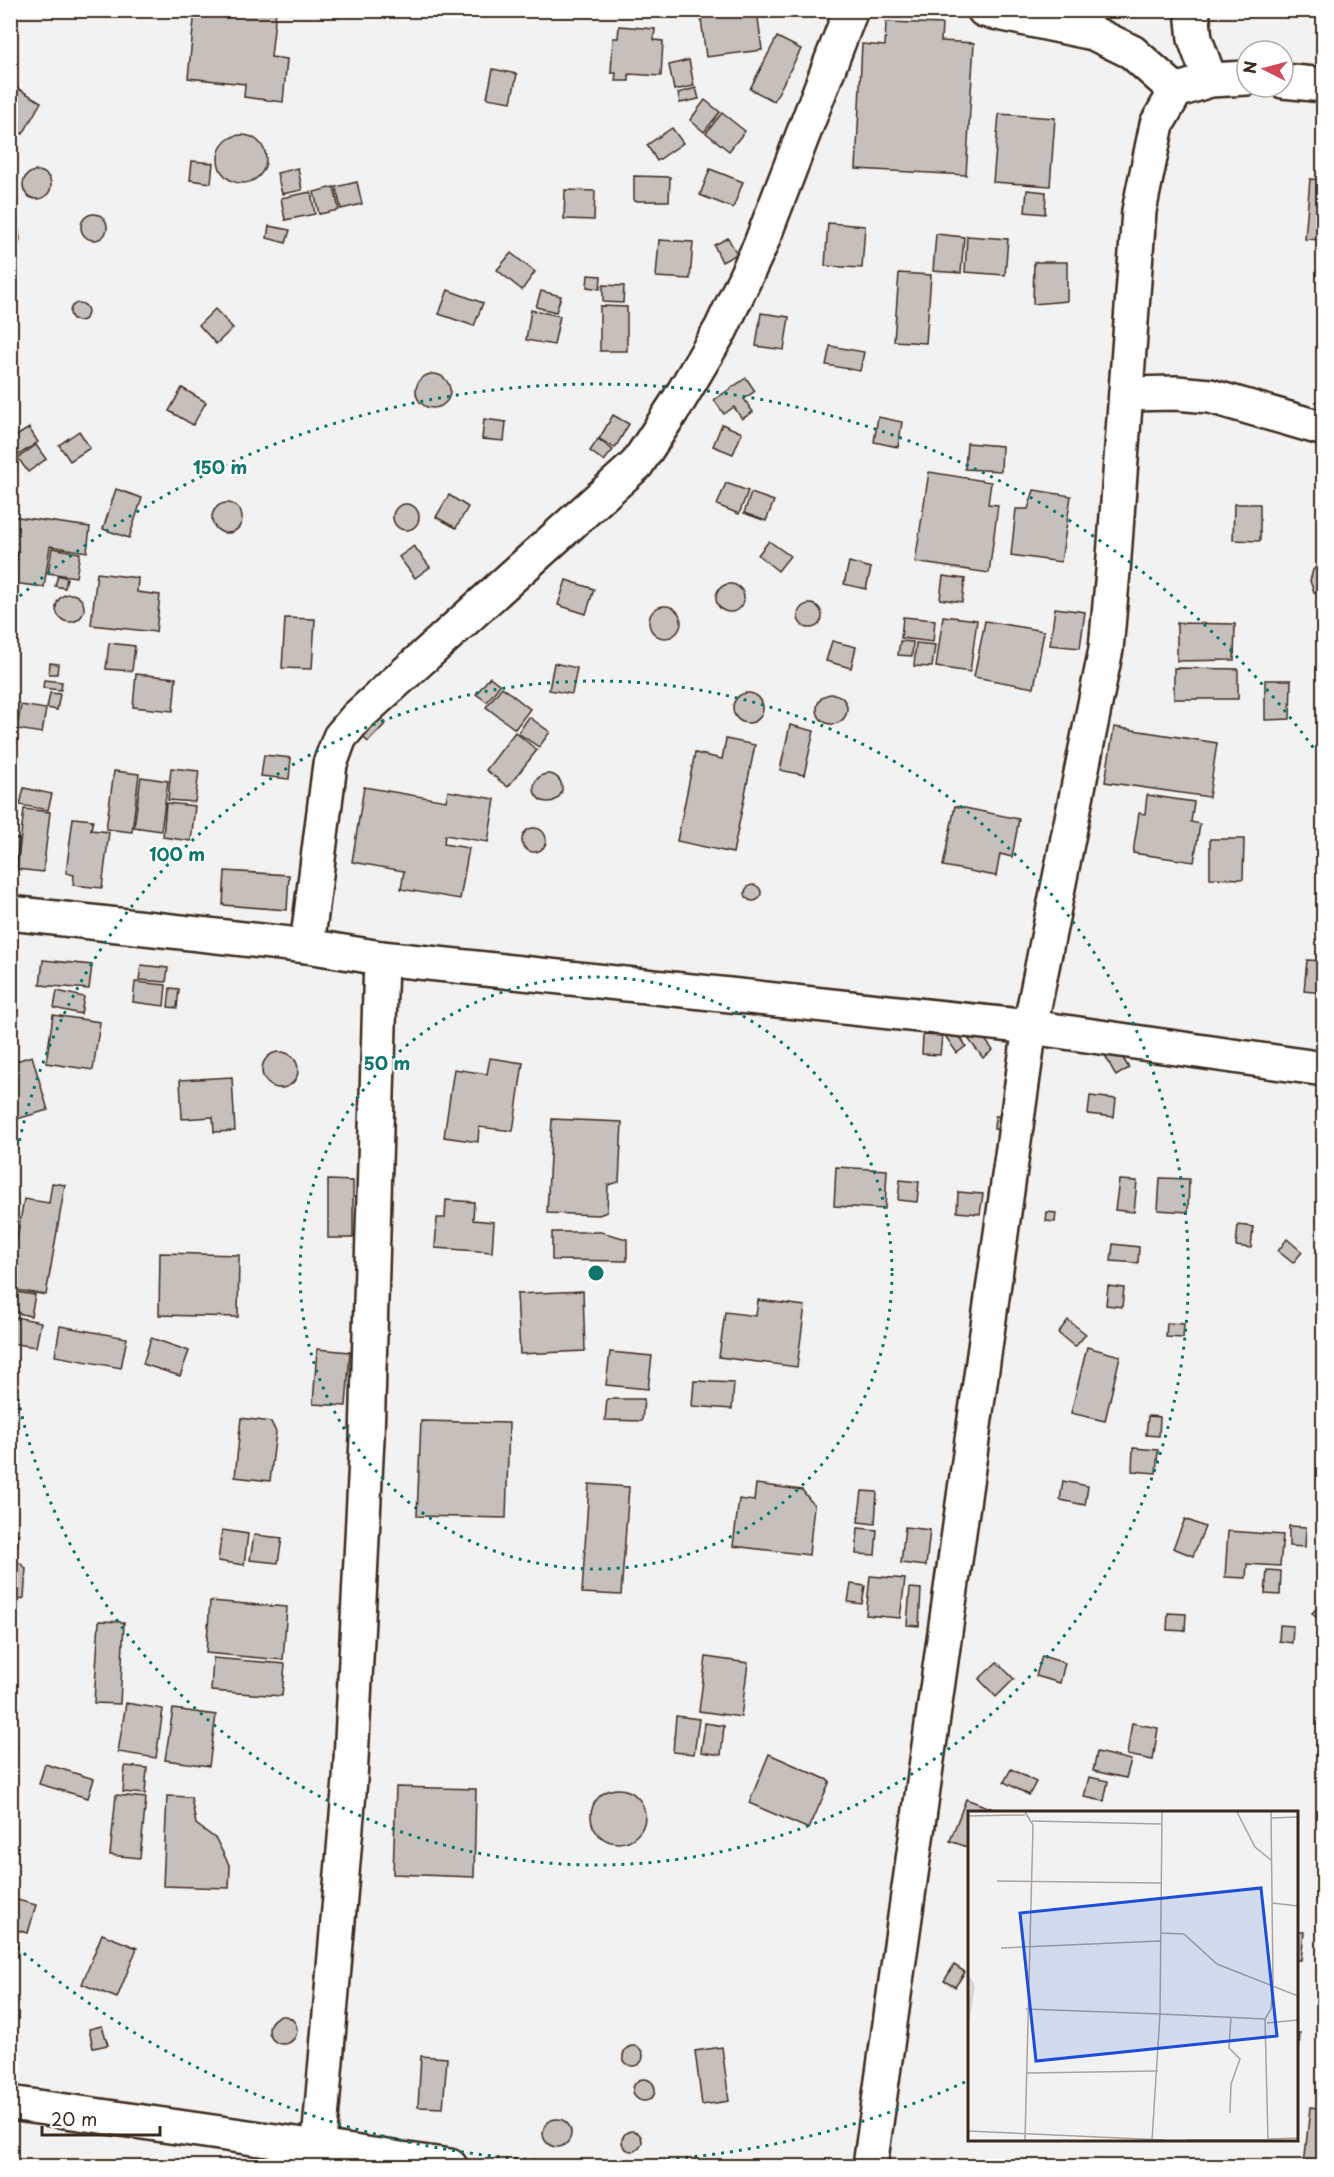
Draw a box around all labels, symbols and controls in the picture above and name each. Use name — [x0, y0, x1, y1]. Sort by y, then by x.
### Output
north arrow — [1235, 39, 1295, 99]
text: N — [1236, 60, 1262, 75]
text: 150 m — [193, 453, 247, 480]
text: 100 m — [149, 840, 205, 867]
text: 50 m — [364, 1049, 410, 1076]
centre of rings — [586, 1263, 606, 1283]
inset map — [968, 1811, 1298, 2141]
scale bar — [42, 2099, 160, 2137]
text: 20 m — [51, 2105, 97, 2132]

